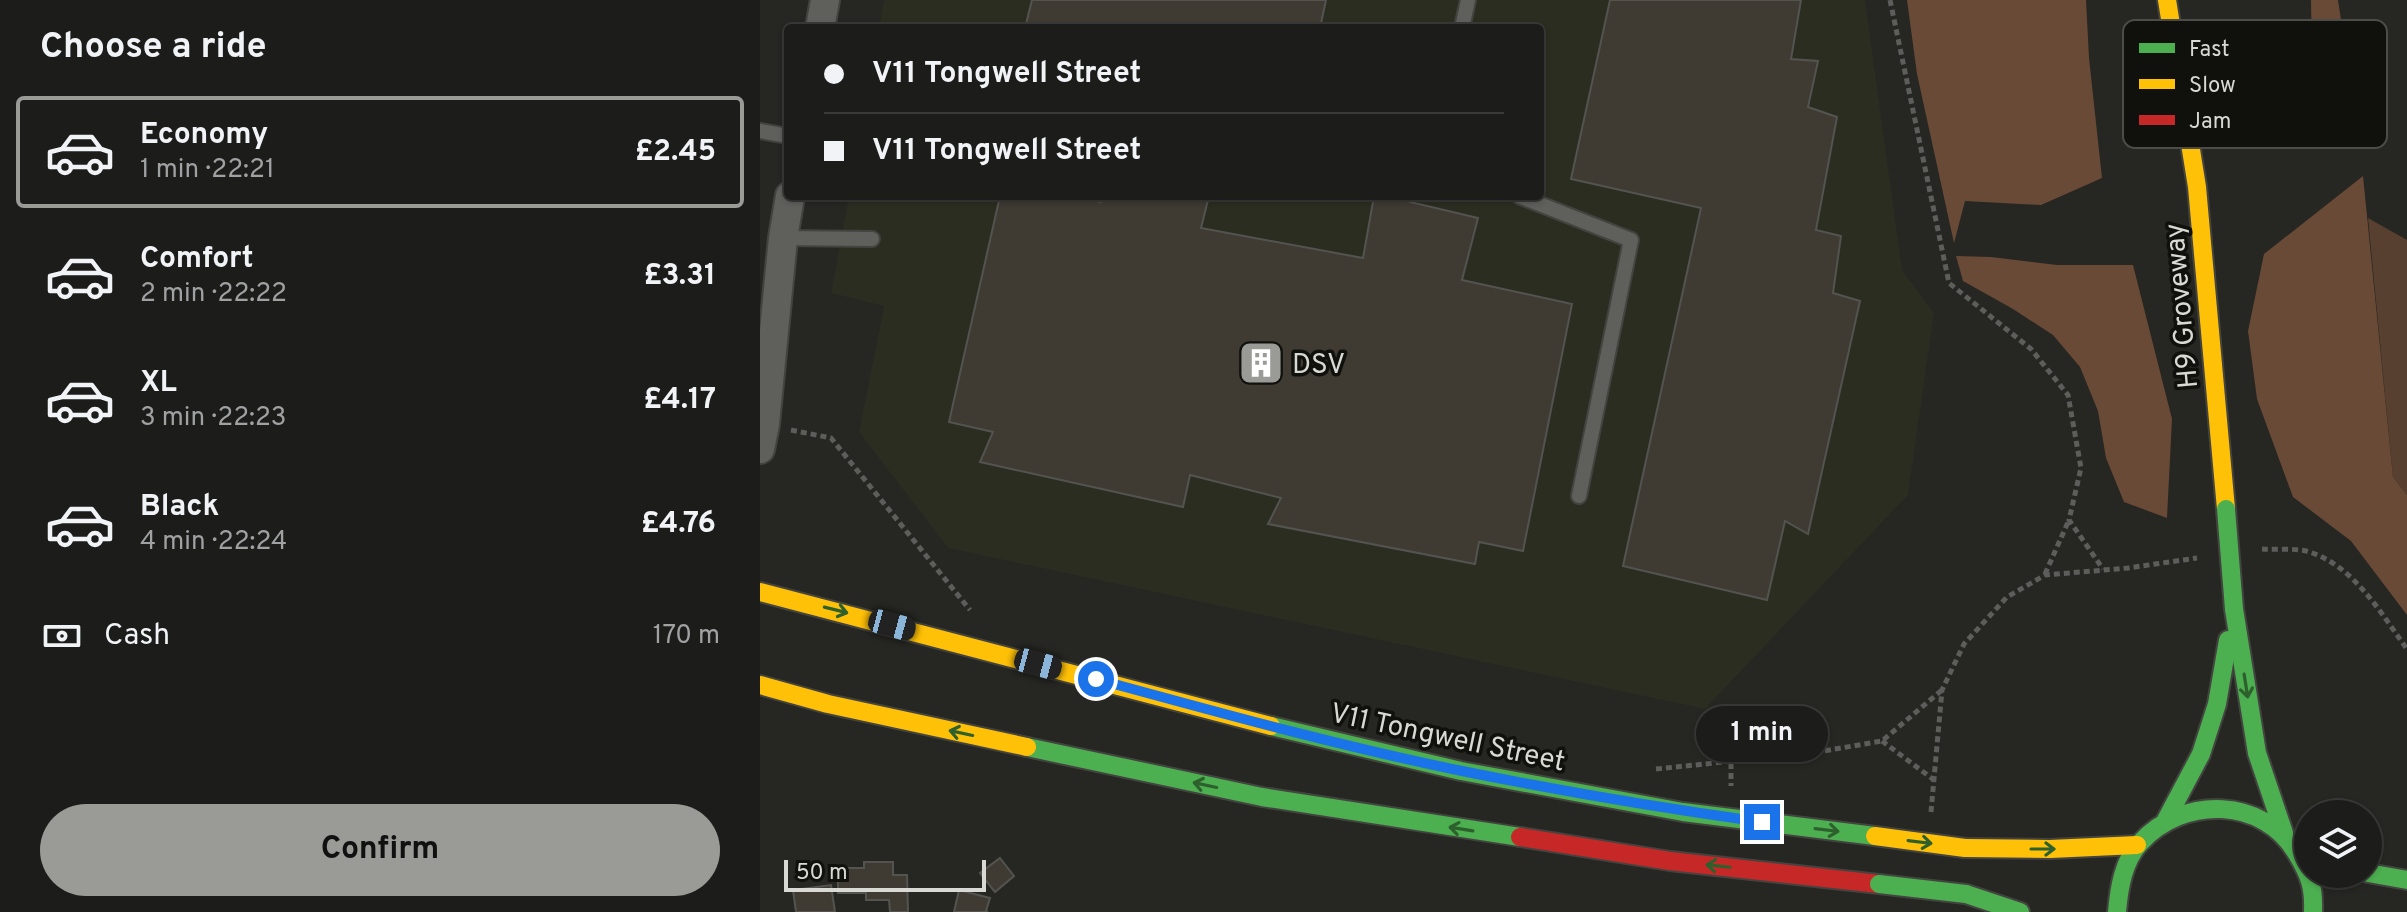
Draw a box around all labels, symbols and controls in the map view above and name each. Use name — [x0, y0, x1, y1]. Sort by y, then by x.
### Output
legend — [2123, 20, 2387, 148]
text: Choose a ride — [40, 25, 266, 71]
text: Fast — [2189, 37, 2230, 64]
text: V11 Tongwell Street — [872, 56, 1141, 93]
text: Slow — [2189, 73, 2236, 100]
text: Jam — [2189, 109, 2232, 136]
icon: car — [44, 116, 116, 188]
text: Economy — [140, 117, 268, 154]
text: V11 Tongwell Street — [872, 133, 1141, 170]
text: £2.45 — [635, 134, 716, 171]
text: 1 min · 22:21 — [140, 154, 275, 187]
street label: H9 Groveway — [2158, 221, 2208, 390]
icon: car — [44, 240, 116, 312]
text: Comfort — [140, 241, 253, 278]
text: £3.31 — [643, 258, 716, 295]
text: 2 min · 22:22 — [140, 278, 287, 311]
building icon: DSV — [1237, 339, 1285, 387]
place label: DSV — [1292, 348, 1345, 384]
icon: car — [44, 364, 116, 436]
text: XL — [140, 365, 177, 402]
text: £4.17 — [643, 382, 716, 419]
text: 3 min · 22:23 — [140, 402, 286, 435]
icon: car — [44, 488, 116, 560]
text: Black — [140, 489, 219, 526]
text: £4.76 — [641, 506, 716, 543]
text: 4 min · 22:24 — [140, 526, 287, 559]
one-way arrow — [822, 604, 848, 619]
car — [866, 607, 918, 643]
icon: cash — [40, 614, 84, 658]
text: Cash — [104, 618, 170, 655]
text: 170 m — [653, 620, 720, 653]
car — [1012, 646, 1064, 682]
route start — [1078, 661, 1114, 697]
one-way arrow — [2240, 673, 2255, 698]
street label: V11 Tongwell Street — [1327, 696, 1568, 781]
callout: 1 min — [1696, 706, 1828, 762]
text: 1 min — [1731, 717, 1793, 750]
one-way arrow — [948, 725, 974, 740]
one-way arrow — [1192, 777, 1218, 792]
map controls — [2294, 800, 2382, 888]
button: layers — [2294, 800, 2382, 888]
button: Confirm — [40, 804, 720, 896]
route end — [1744, 804, 1780, 840]
one-way arrow — [1449, 821, 1474, 836]
one-way arrow — [1813, 823, 1839, 838]
one-way arrow — [1907, 835, 1932, 850]
one-way arrow — [2029, 841, 2056, 857]
scale bar — [784, 856, 986, 892]
one-way arrow — [1705, 859, 1732, 874]
text: 50 m — [796, 860, 848, 887]

